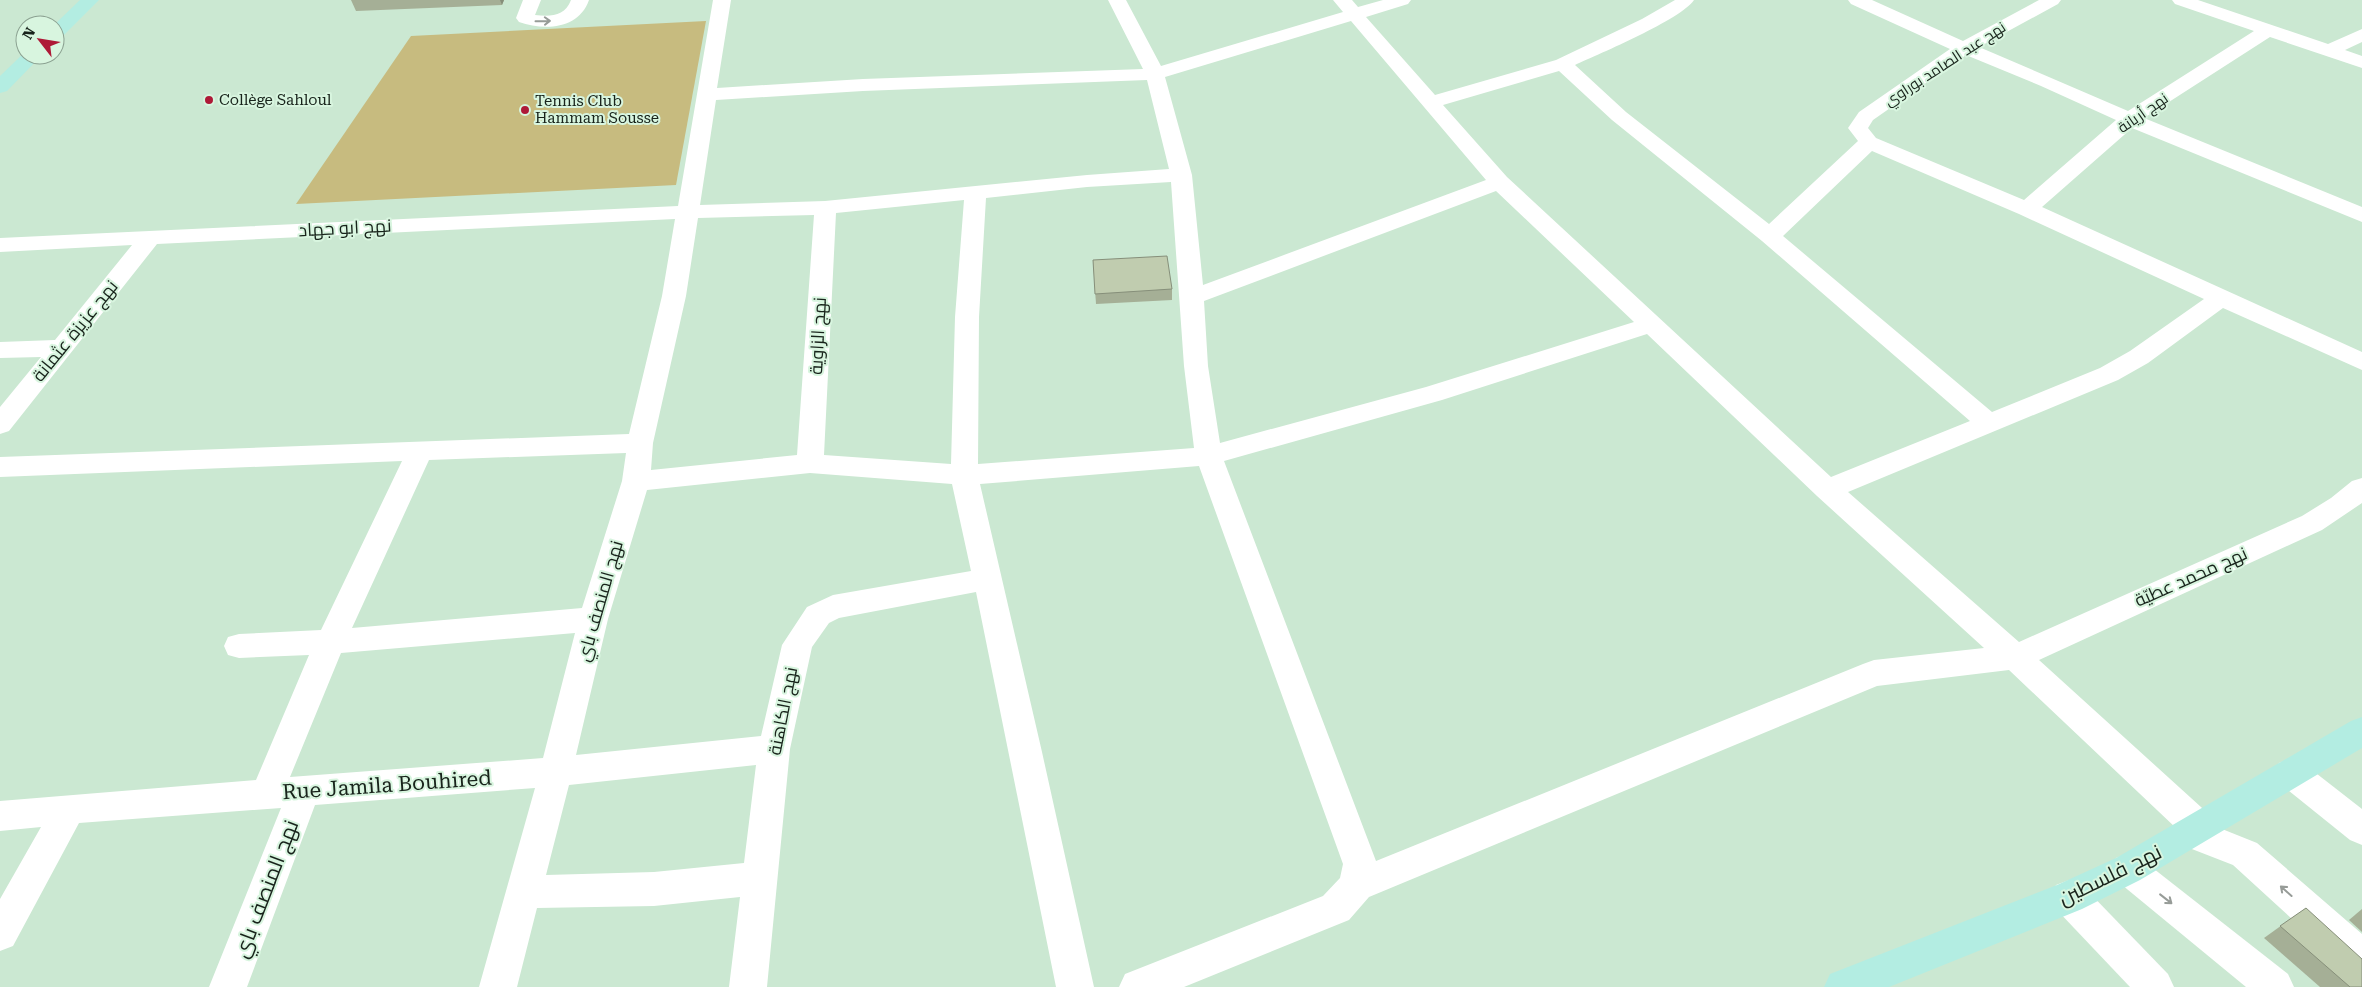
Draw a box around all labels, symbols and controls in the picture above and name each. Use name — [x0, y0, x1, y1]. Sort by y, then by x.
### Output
north arrow — [15, 15, 65, 65]
one-way arrow — [535, 16, 551, 25]
street label: نهج عبد الصامد بوراوي — [1881, 18, 2011, 113]
text: N — [19, 24, 39, 42]
street label: نهج أريانة — [2114, 88, 2173, 138]
place label: Collège Sahloul — [219, 91, 332, 109]
place label: Tennis Club Hammam Sousse — [535, 92, 659, 127]
marker: Collège Sahloul — [203, 94, 215, 106]
marker: Tennis Club Hammam Sousse — [519, 104, 531, 116]
street label: نهج ابو جهاد — [298, 215, 392, 242]
street label: نهج عزيزة عثمانة — [27, 276, 123, 387]
street label: نهج الزاوية — [805, 297, 832, 375]
street label: نهج المنصف باي — [572, 538, 631, 665]
street label: نهج محمد عطيّة — [2131, 542, 2251, 613]
street label: نهج الكاهنة — [764, 665, 803, 757]
street label: Rue Jamila Bouhired — [282, 766, 493, 804]
street label: نهج المنصف باي — [229, 817, 307, 963]
street label: نهج فلسطين — [2054, 840, 2166, 912]
one-way arrow — [2280, 885, 2292, 897]
one-way arrow — [2159, 894, 2173, 904]

